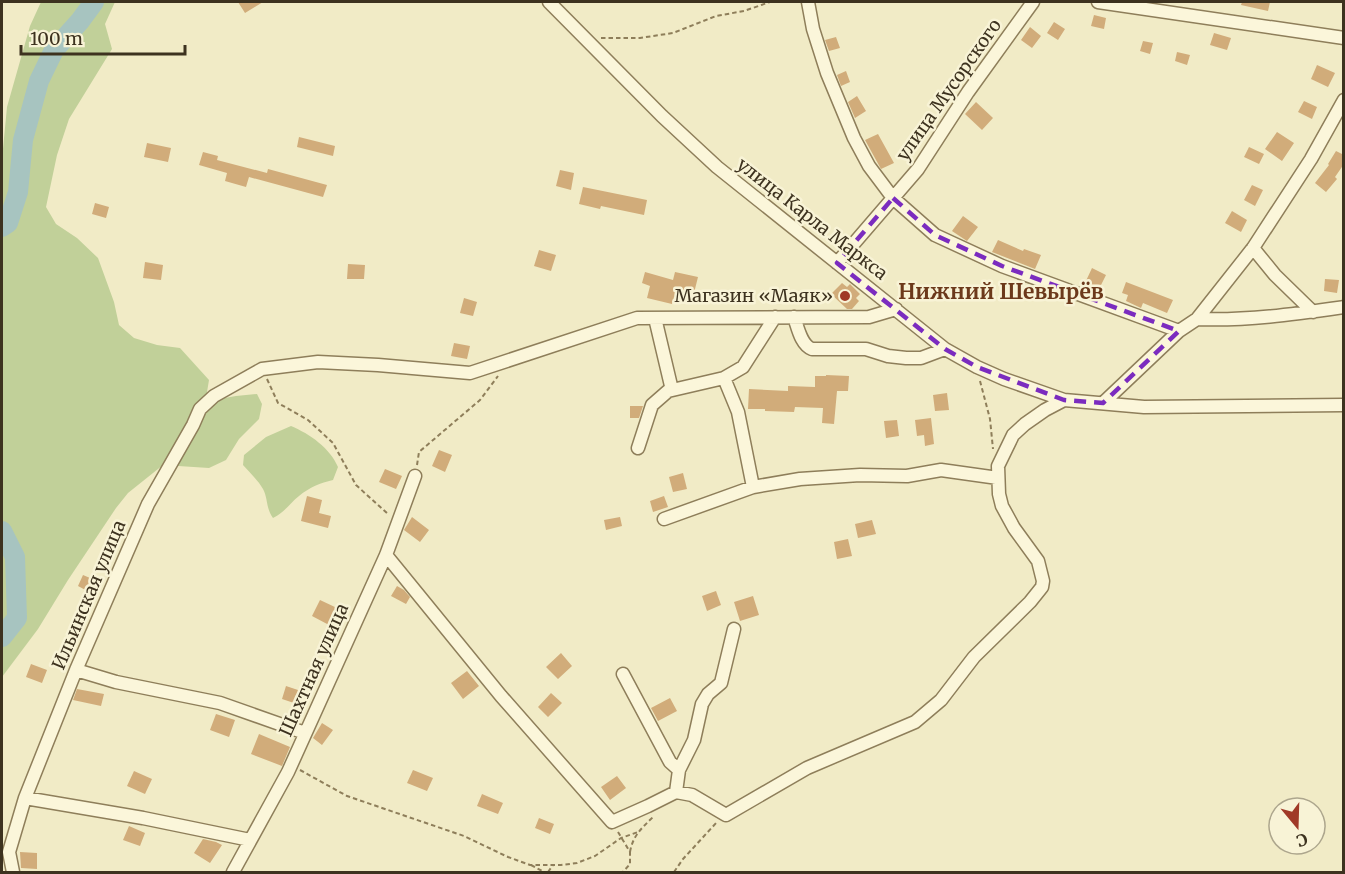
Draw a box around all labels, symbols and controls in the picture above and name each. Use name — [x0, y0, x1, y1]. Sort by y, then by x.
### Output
street label: улица Мусорского — [891, 14, 1006, 165]
scale bar — [21, 18, 184, 56]
text: 100 m — [30, 27, 83, 50]
street label: улица Карла Маркса — [732, 153, 893, 285]
district label: Нижний Шевырёв — [898, 278, 1104, 305]
place label: Магазин «Маяк» — [674, 284, 833, 307]
marker: Магазин «Маяк» — [838, 289, 852, 303]
street label: Ильинская улица — [47, 516, 131, 673]
street label: Шахтная улица — [274, 599, 353, 740]
north arrow — [1267, 796, 1327, 856]
text: С — [1294, 829, 1310, 851]

